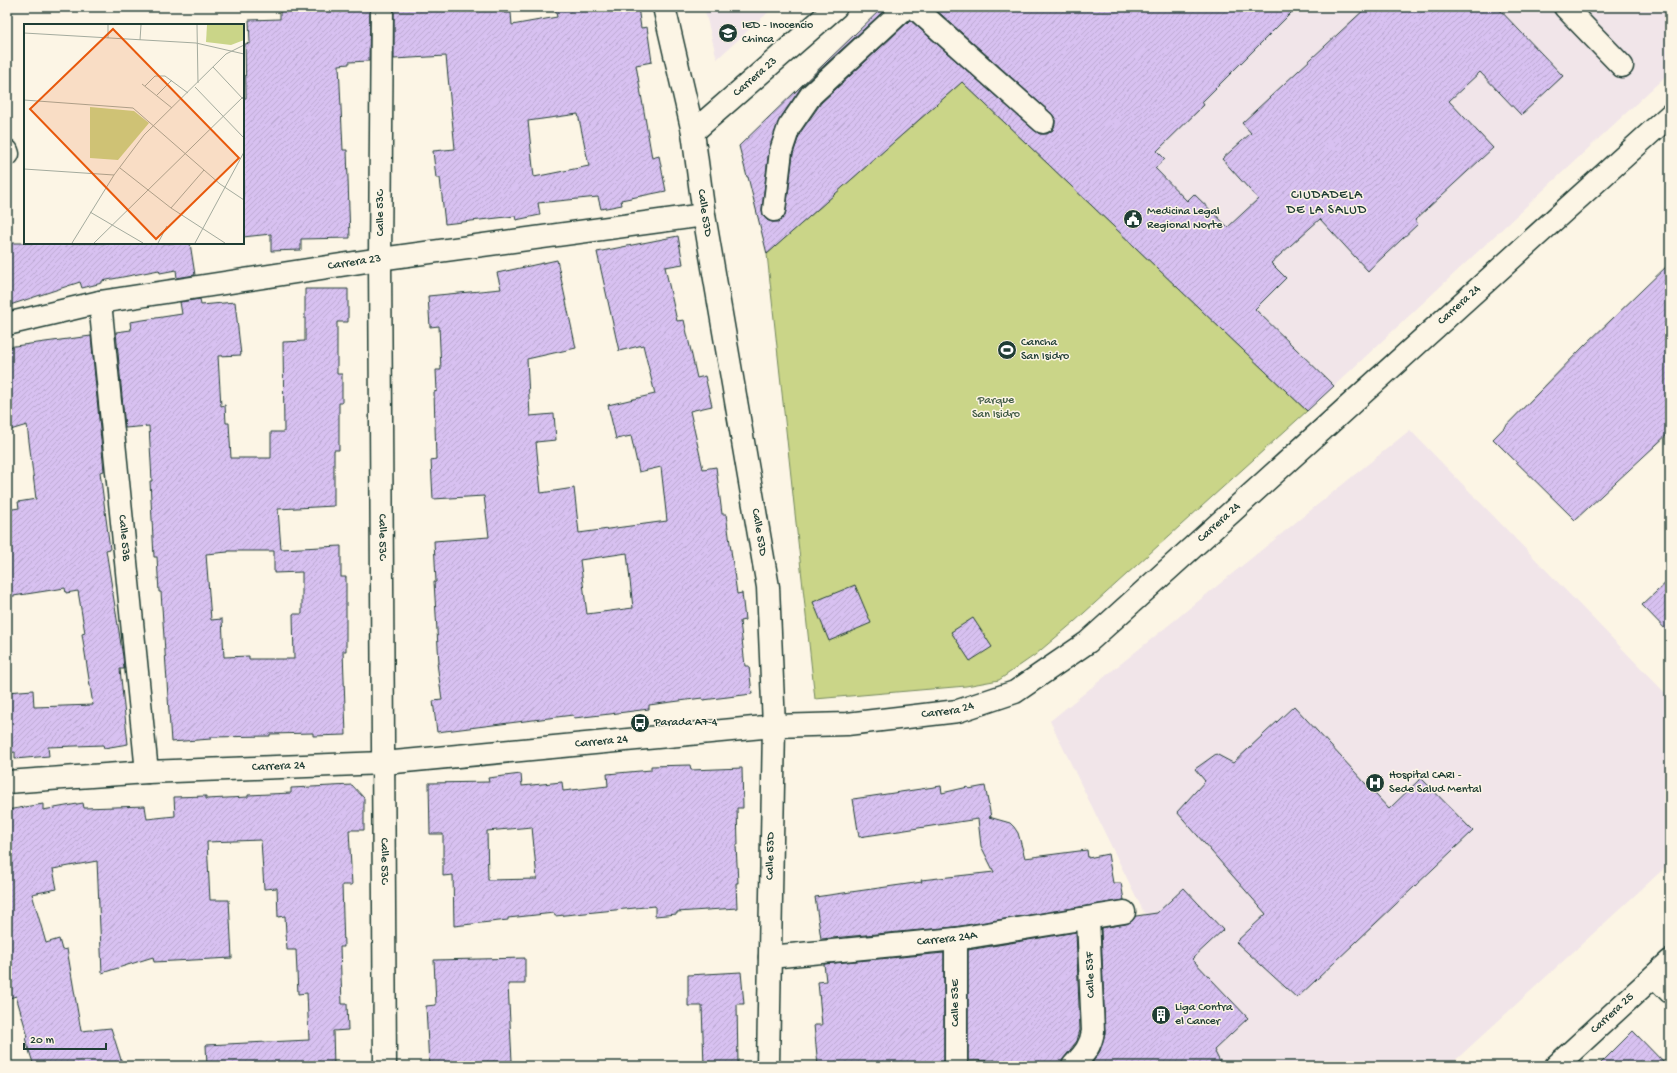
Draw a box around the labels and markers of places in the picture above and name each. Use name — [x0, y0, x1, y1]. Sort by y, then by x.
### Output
place label: IED - Inocencio Chinca — [742, 19, 813, 47]
school or university icon: IED - Inocencio Chinca — [717, 22, 739, 44]
place label: Medicina Legal Regional Norte — [1147, 205, 1223, 233]
public building icon: Medicina Legal Regional Norte — [1122, 208, 1144, 230]
place label: Cancha San Isidro — [1021, 336, 1069, 364]
sports icon: Cancha San Isidro — [996, 339, 1018, 361]
bus stop icon: Parada A7-4 — [629, 712, 651, 734]
place label: Parada A7-4 — [653, 716, 718, 730]
place label: Hospital CARI - Sede Salud Mental — [1389, 769, 1482, 797]
hospital icon: Hospital CARI - Sede Salud Mental — [1364, 772, 1386, 794]
place label: Liga Contra el Cancer — [1175, 1001, 1233, 1029]
building icon: Liga Contra el Cancer — [1150, 1004, 1172, 1026]

